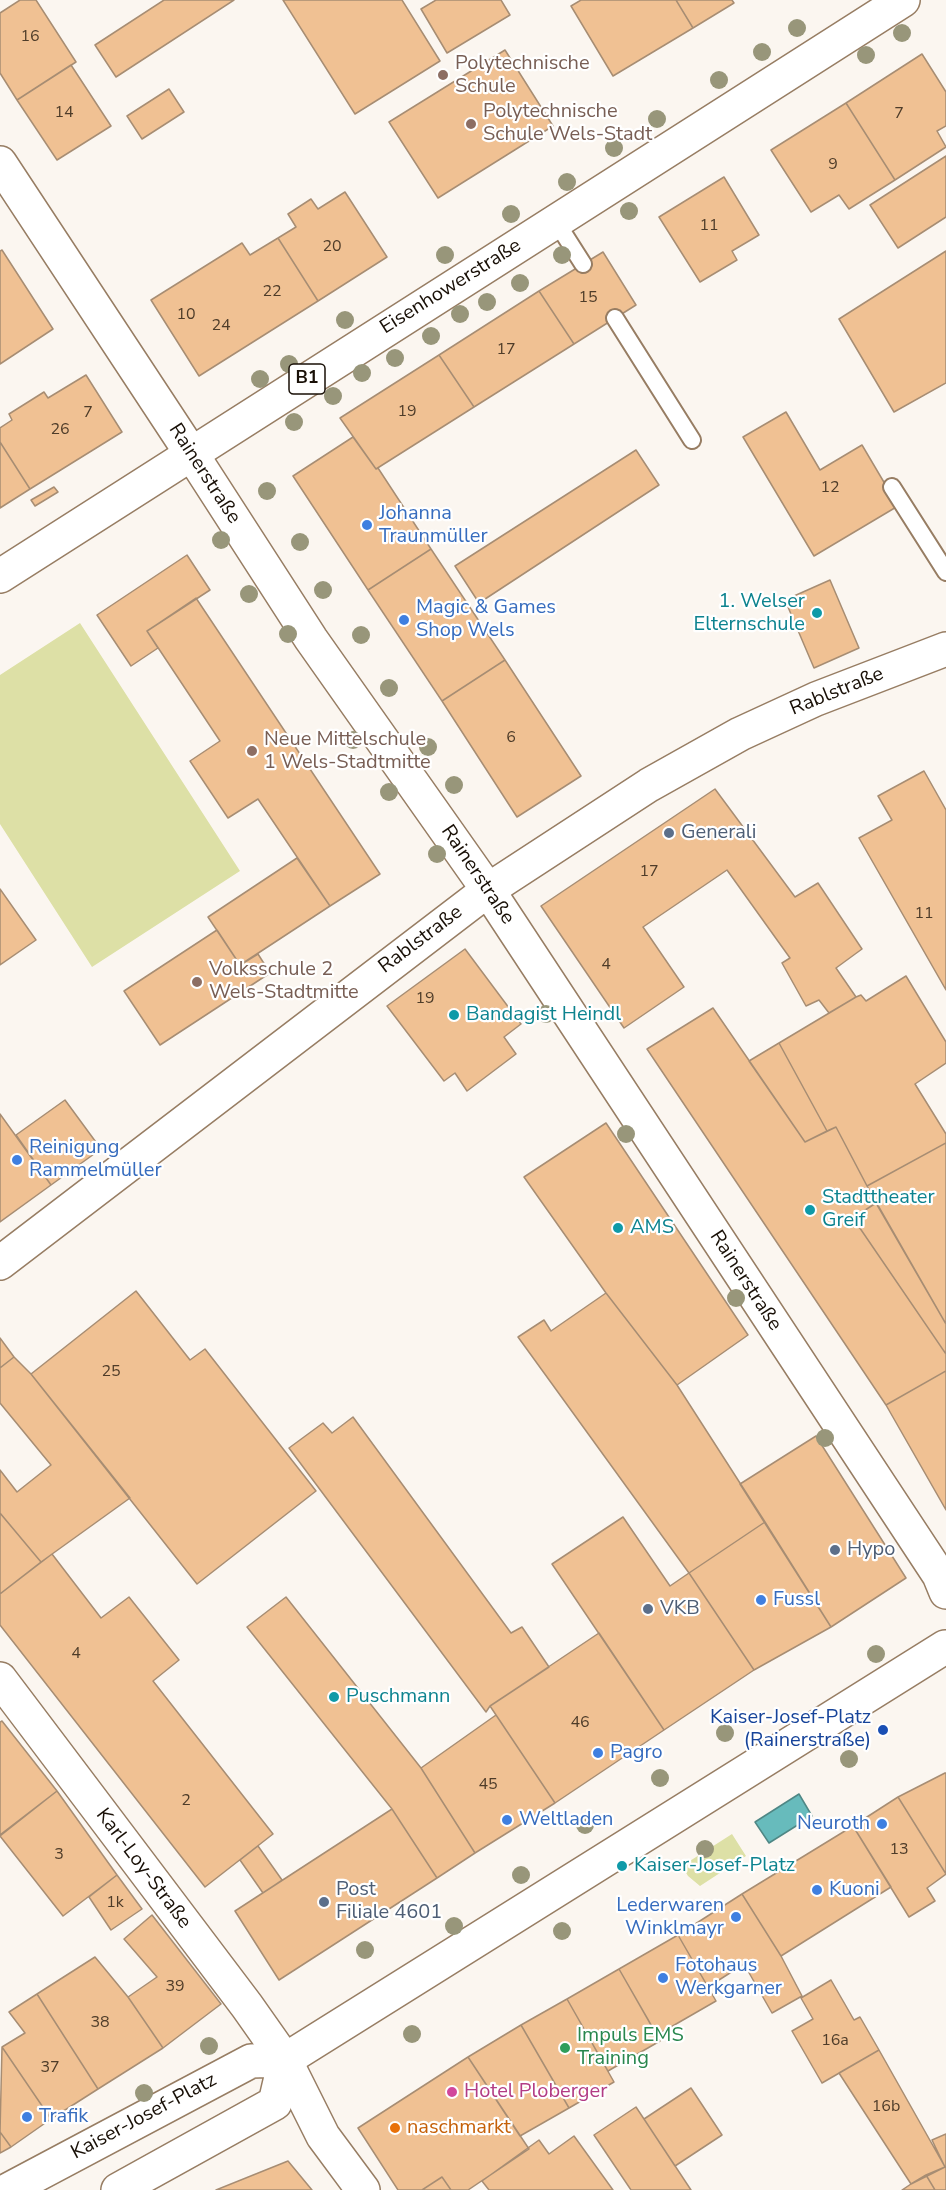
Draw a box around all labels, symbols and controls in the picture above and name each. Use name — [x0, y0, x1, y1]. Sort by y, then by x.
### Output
house number: 16 — [20, 27, 40, 47]
place label: Polytechnische Schule — [455, 52, 590, 99]
marker: Polytechnische Schule — [436, 68, 450, 82]
place label: Polytechnische Schule Wels-Stadt — [483, 100, 652, 147]
house number: 14 — [54, 103, 74, 123]
house number: 7 — [894, 104, 904, 124]
marker: Polytechnische Schule Wels-Stadt — [464, 117, 478, 131]
house number: 9 — [828, 155, 838, 175]
house number: 11 — [699, 216, 719, 236]
street label: Eisenhowerstraße — [376, 234, 526, 340]
house number: 20 — [322, 237, 342, 257]
house number: 22 — [262, 282, 282, 302]
house number: 15 — [578, 288, 598, 308]
house number: 10 — [176, 305, 196, 325]
house number: 24 — [211, 316, 231, 336]
house number: 17 — [496, 340, 516, 360]
road number: B1 — [289, 364, 325, 394]
house number: 19 — [397, 402, 417, 422]
house number: 7 — [83, 403, 93, 423]
street label: Rainerstraße — [163, 419, 245, 529]
house number: 26 — [50, 420, 70, 440]
house number: 12 — [820, 478, 840, 498]
place label: Johanna Traunmüller — [379, 502, 488, 549]
marker: Johanna Traunmüller — [360, 518, 374, 532]
place label: 1. Welser Elternschule — [694, 590, 805, 637]
place label: Magic & Games Shop Wels — [416, 596, 556, 643]
marker: 1. Welser Elternschule — [810, 606, 824, 620]
marker: Magic & Games Shop Wels — [397, 613, 411, 627]
street label: Rablstraße — [787, 662, 887, 722]
place label: Neue Mittelschule 1 Wels-Stadtmitte — [264, 728, 431, 775]
house number: 6 — [506, 728, 516, 748]
marker: Neue Mittelschule 1 Wels-Stadtmitte — [245, 744, 259, 758]
street label: Rainerstraße — [435, 821, 519, 929]
place label: Generali — [681, 821, 756, 845]
marker: Generali — [662, 826, 676, 840]
house number: 17 — [639, 862, 659, 882]
street label: Rablstraße — [374, 901, 468, 979]
house number: 11 — [914, 904, 934, 924]
house number: 4 — [601, 955, 611, 975]
place label: Volksschule 2 Wels-Stadtmitte — [209, 958, 359, 1005]
marker: Volksschule 2 Wels-Stadtmitte — [190, 975, 204, 989]
house number: 19 — [415, 989, 435, 1009]
place label: Bandagist Heindl — [466, 1003, 621, 1027]
marker: Bandagist Heindl — [447, 1008, 461, 1022]
place label: Reinigung Rammelmüller — [29, 1136, 162, 1183]
marker: Reinigung Rammelmüller — [10, 1153, 24, 1167]
place label: Stadttheater Greif — [822, 1186, 935, 1233]
marker: Stadttheater Greif — [803, 1203, 817, 1217]
place label: AMS — [630, 1216, 674, 1240]
marker: AMS — [611, 1221, 625, 1235]
street label: Rainerstraße — [704, 1226, 786, 1336]
house number: 25 — [101, 1362, 121, 1382]
place label: Hypo — [847, 1538, 895, 1562]
marker: Hypo — [828, 1543, 842, 1557]
place label: Fussl — [773, 1588, 820, 1612]
marker: Fussl — [754, 1593, 768, 1607]
place label: VKB — [660, 1597, 700, 1621]
marker: VKB — [641, 1602, 655, 1616]
house number: 4 — [71, 1644, 81, 1664]
place label: Puschmann — [346, 1685, 450, 1709]
marker: Puschmann — [327, 1690, 341, 1704]
place label: Kaiser-Josef-Platz (Rainerstraße) — [710, 1706, 871, 1753]
house number: 46 — [570, 1713, 590, 1733]
marker: Kaiser-Josef-Platz (Rainerstraße) — [876, 1723, 890, 1737]
place label: Pagro — [610, 1741, 663, 1765]
marker: Pagro — [591, 1746, 605, 1760]
house number: 45 — [478, 1775, 498, 1795]
house number: 2 — [181, 1791, 191, 1811]
street label: Karl-Loy-Straße — [90, 1804, 196, 1934]
place label: Weltladen — [519, 1808, 613, 1832]
place label: Neuroth — [797, 1812, 870, 1836]
marker: Weltladen — [500, 1813, 514, 1827]
marker: Neuroth — [875, 1817, 889, 1831]
house number: 13 — [889, 1840, 909, 1860]
house number: 3 — [54, 1845, 64, 1865]
place label: Kaiser-Josef-Platz — [634, 1854, 795, 1878]
marker: Kaiser-Josef-Platz — [615, 1859, 629, 1873]
place label: Post Filiale 4601 — [336, 1878, 442, 1925]
place label: Kuoni — [829, 1878, 880, 1902]
marker: Kuoni — [810, 1883, 824, 1897]
house number: 1k — [106, 1893, 124, 1913]
place label: Lederwaren Winklmayr — [616, 1894, 724, 1941]
marker: Post Filiale 4601 — [317, 1895, 331, 1909]
marker: Lederwaren Winklmayr — [729, 1910, 743, 1924]
place label: Fotohaus Werkgarner — [675, 1954, 782, 2001]
marker: Fotohaus Werkgarner — [656, 1971, 670, 1985]
house number: 39 — [165, 1977, 185, 1997]
house number: 38 — [90, 2013, 110, 2033]
place label: Impuls EMS Training — [577, 2024, 684, 2071]
house number: 16a — [821, 2031, 849, 2051]
marker: Impuls EMS Training — [558, 2041, 572, 2055]
house number: 37 — [40, 2058, 60, 2078]
street label: Kaiser-Josef-Platz — [67, 2069, 221, 2165]
place label: Hotel Ploberger — [464, 2080, 607, 2104]
marker: Hotel Ploberger — [445, 2085, 459, 2099]
house number: 16b — [872, 2097, 900, 2117]
place label: Trafik — [39, 2105, 88, 2129]
marker: Trafik — [20, 2110, 34, 2124]
place label: naschmarkt — [407, 2116, 511, 2140]
marker: naschmarkt — [388, 2121, 402, 2135]

